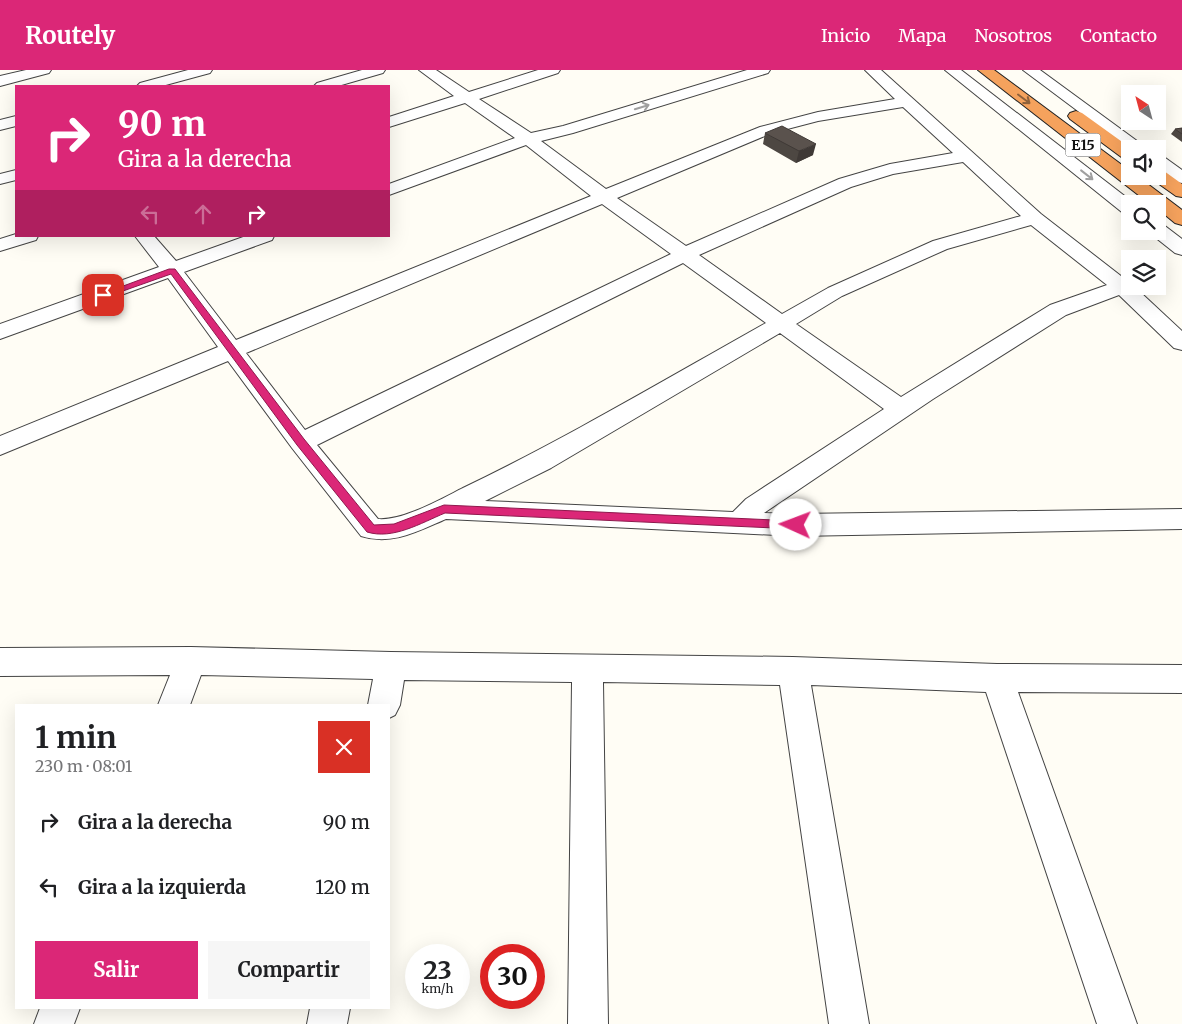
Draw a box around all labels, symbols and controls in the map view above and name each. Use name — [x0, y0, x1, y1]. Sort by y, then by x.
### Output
text: Routely — [25, 20, 115, 51]
text: Inicio — [821, 24, 870, 47]
text: Mapa — [898, 24, 947, 47]
text: Nosotros — [975, 24, 1052, 47]
text: Contacto — [1080, 24, 1157, 47]
north arrow — [1121, 85, 1166, 130]
map controls — [1121, 85, 1166, 295]
one-way arrow — [1017, 94, 1030, 105]
text: 90 m — [118, 102, 206, 146]
one-way arrow — [634, 102, 649, 111]
icon: right — [35, 105, 100, 170]
road number: E15 — [1066, 134, 1100, 156]
button: sound — [1121, 140, 1166, 185]
text: Gira a la derecha — [118, 145, 292, 173]
one-way arrow — [1081, 170, 1094, 181]
button: search — [1121, 195, 1166, 240]
icon: left — [136, 200, 164, 228]
icon: ahead — [189, 200, 217, 228]
icon: right — [242, 200, 270, 228]
button: layers — [1121, 250, 1166, 295]
pin — [82, 274, 124, 316]
icon: arrive — [89, 281, 117, 309]
position arrow — [769, 498, 821, 550]
text: 1 min — [35, 718, 117, 756]
button: close — [318, 721, 370, 773]
text: 230 m · 08:01 — [35, 756, 132, 776]
icon: right — [35, 808, 63, 836]
text: Gira a la derecha — [78, 810, 232, 834]
text: 90 m — [323, 810, 370, 834]
icon: left — [35, 873, 63, 901]
text: Gira a la izquierda — [78, 875, 246, 899]
text: 120 m — [315, 875, 370, 899]
button: Salir — [35, 941, 198, 999]
button: Compartir — [208, 941, 370, 999]
speed limit sign: 30 — [480, 944, 545, 1009]
text: 23 — [423, 954, 452, 986]
text: km/h — [422, 981, 453, 996]

